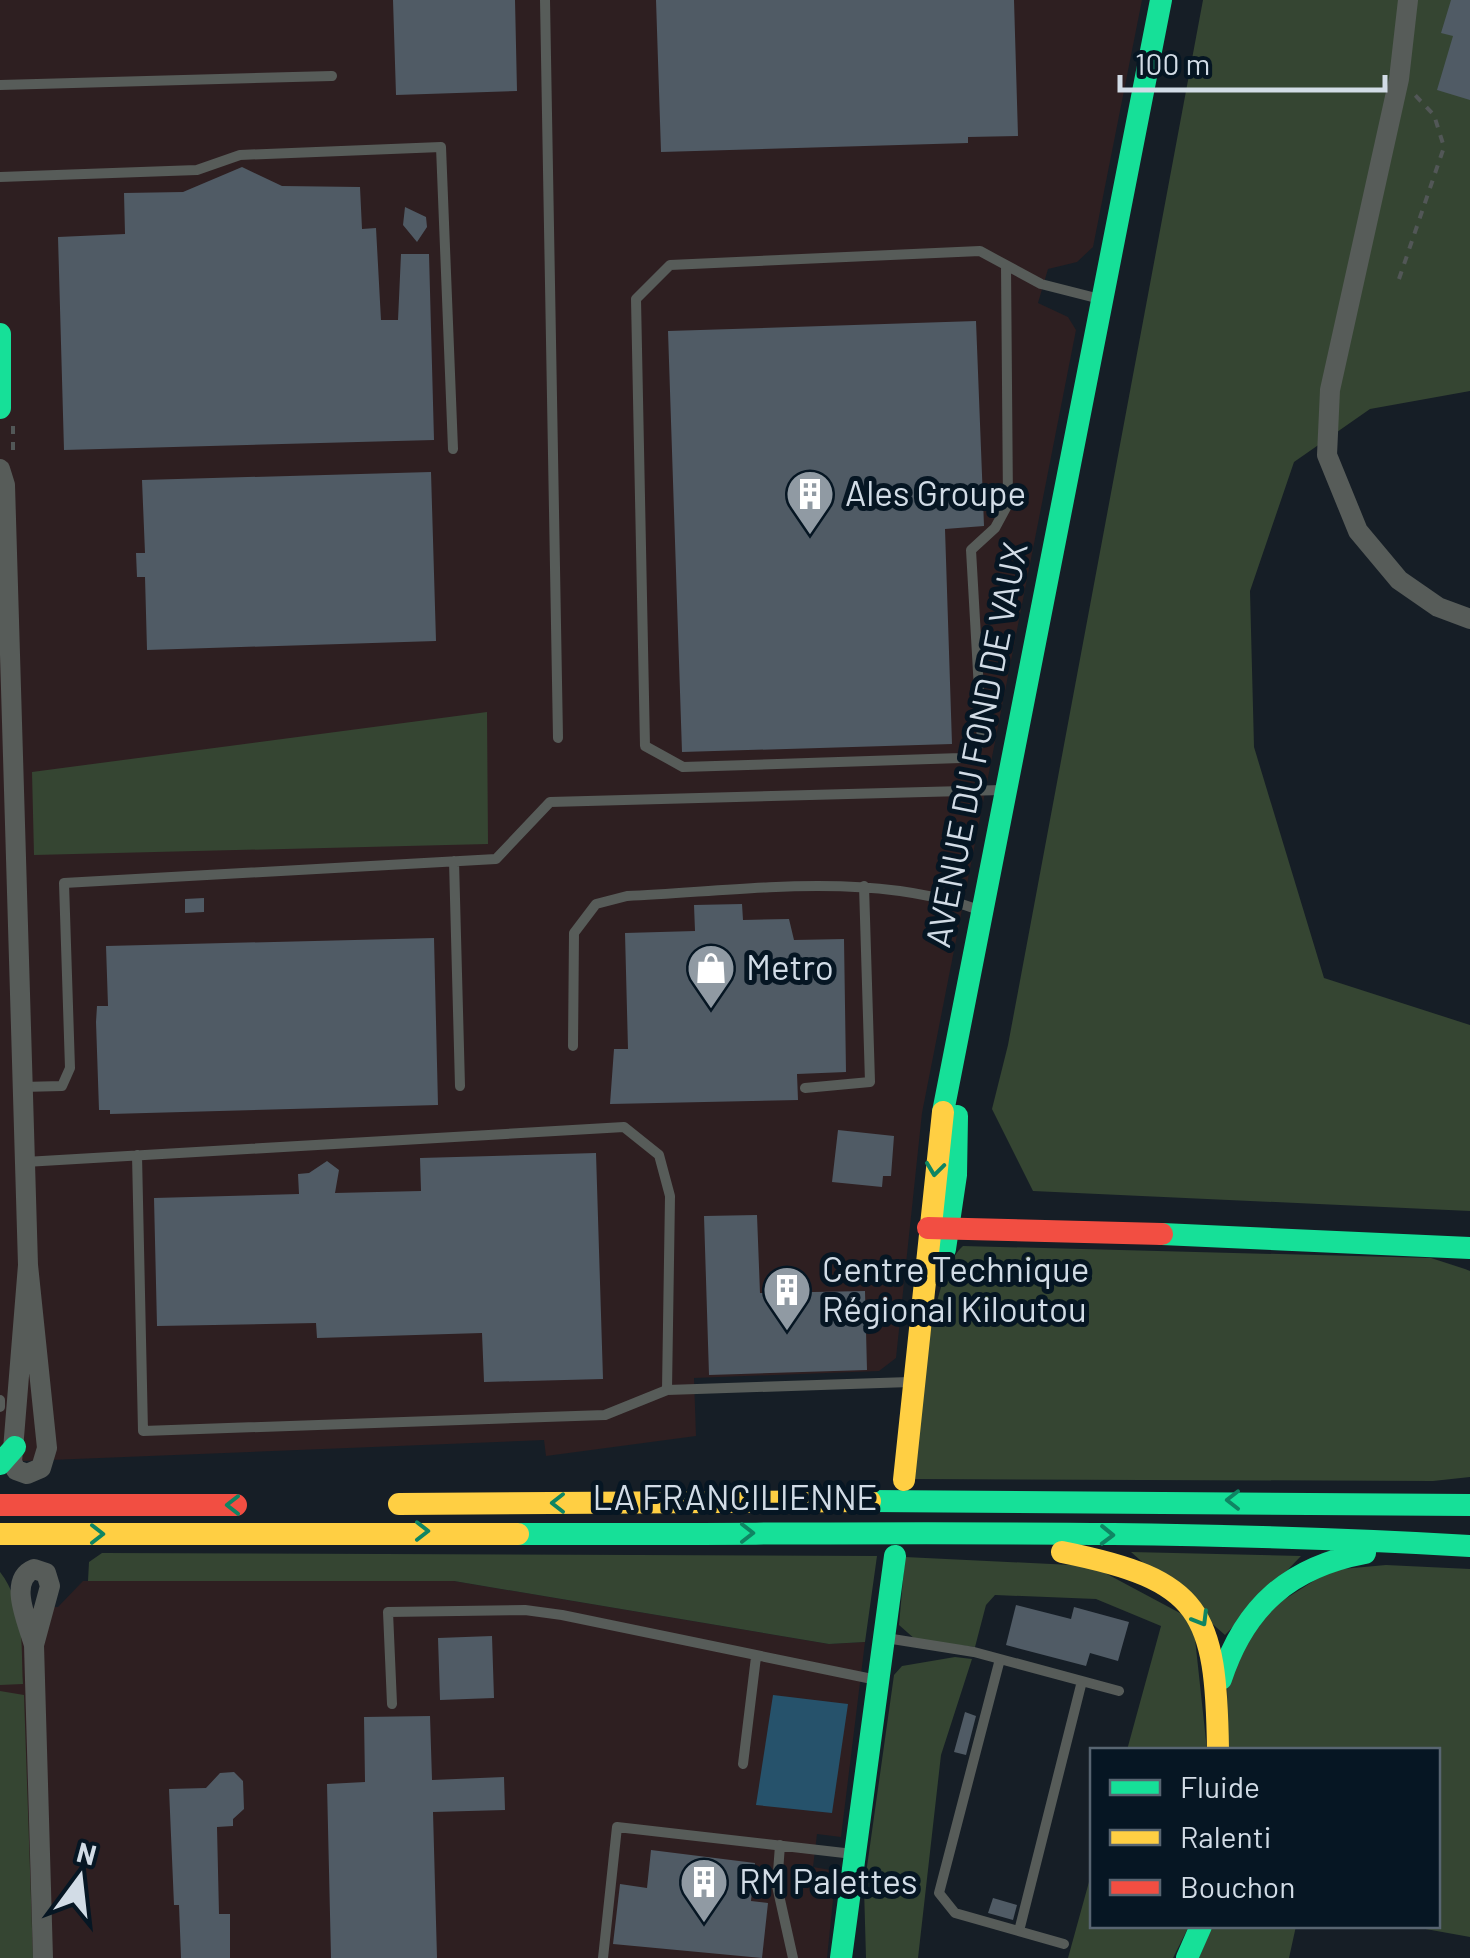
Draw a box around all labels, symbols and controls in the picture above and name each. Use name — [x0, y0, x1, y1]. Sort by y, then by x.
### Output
scale bar — [1120, 30, 1385, 92]
text: 100 m — [1135, 45, 1210, 81]
building icon: Ales Groupe — [784, 468, 836, 536]
place label: Ales Groupe — [845, 471, 1026, 513]
street label: AVENUE DU FOND DE VAUX — [915, 539, 1035, 951]
shop icon: Metro — [685, 942, 737, 1010]
place label: Metro — [746, 945, 834, 987]
one-way arrow — [925, 1162, 946, 1178]
place label: Centre Technique Régional Kiloutou — [822, 1247, 1089, 1329]
building icon: Centre Technique Régional Kiloutou — [761, 1264, 813, 1332]
street label: LA FRANCILIENNE — [592, 1475, 878, 1517]
one-way arrow — [1224, 1489, 1240, 1511]
one-way arrow — [549, 1492, 564, 1514]
one-way arrow — [224, 1494, 240, 1516]
one-way arrow — [416, 1520, 431, 1542]
one-way arrow — [740, 1522, 756, 1544]
one-way arrow — [90, 1523, 106, 1545]
one-way arrow — [1100, 1524, 1116, 1546]
one-way arrow — [1189, 1609, 1208, 1627]
legend — [1090, 1748, 1440, 1928]
text: Fluide — [1180, 1768, 1260, 1804]
text: Ralenti — [1180, 1818, 1271, 1854]
north arrow — [30, 1828, 130, 1928]
text: N — [73, 1834, 100, 1872]
building icon: RM Palettes — [678, 1856, 730, 1924]
place label: RM Palettes — [739, 1859, 918, 1901]
text: Bouchon — [1180, 1868, 1295, 1904]

